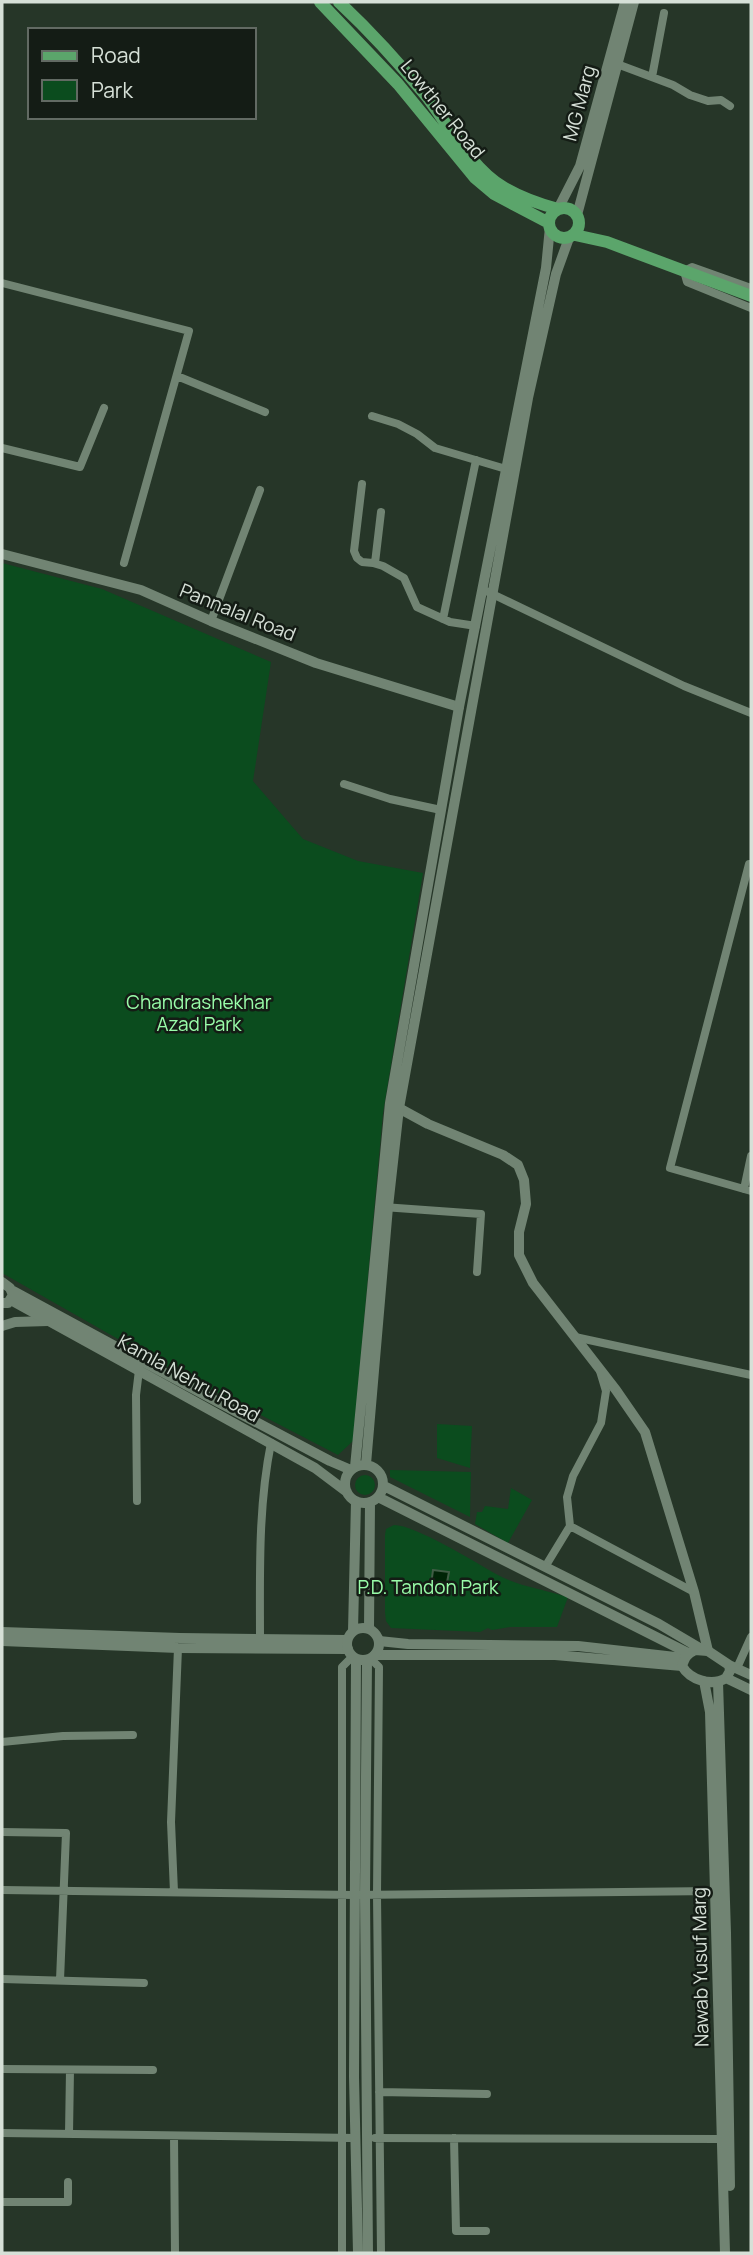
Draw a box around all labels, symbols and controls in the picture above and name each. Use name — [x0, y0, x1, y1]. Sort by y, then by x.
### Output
legend — [28, 28, 256, 119]
text: Road — [91, 41, 141, 69]
street label: Lowther Road — [395, 54, 491, 164]
street label: MG Marg — [556, 62, 602, 144]
text: Park — [91, 76, 133, 104]
street label: Pannalal Road — [176, 577, 300, 647]
park label: Chandrashekhar Azad Park — [126, 989, 272, 1037]
street label: Kamla Nehru Road — [113, 1328, 265, 1428]
park label: P.D. Tandon Park — [358, 1574, 499, 1600]
street label: Nawab Yusuf Marg — [686, 1887, 714, 2047]

